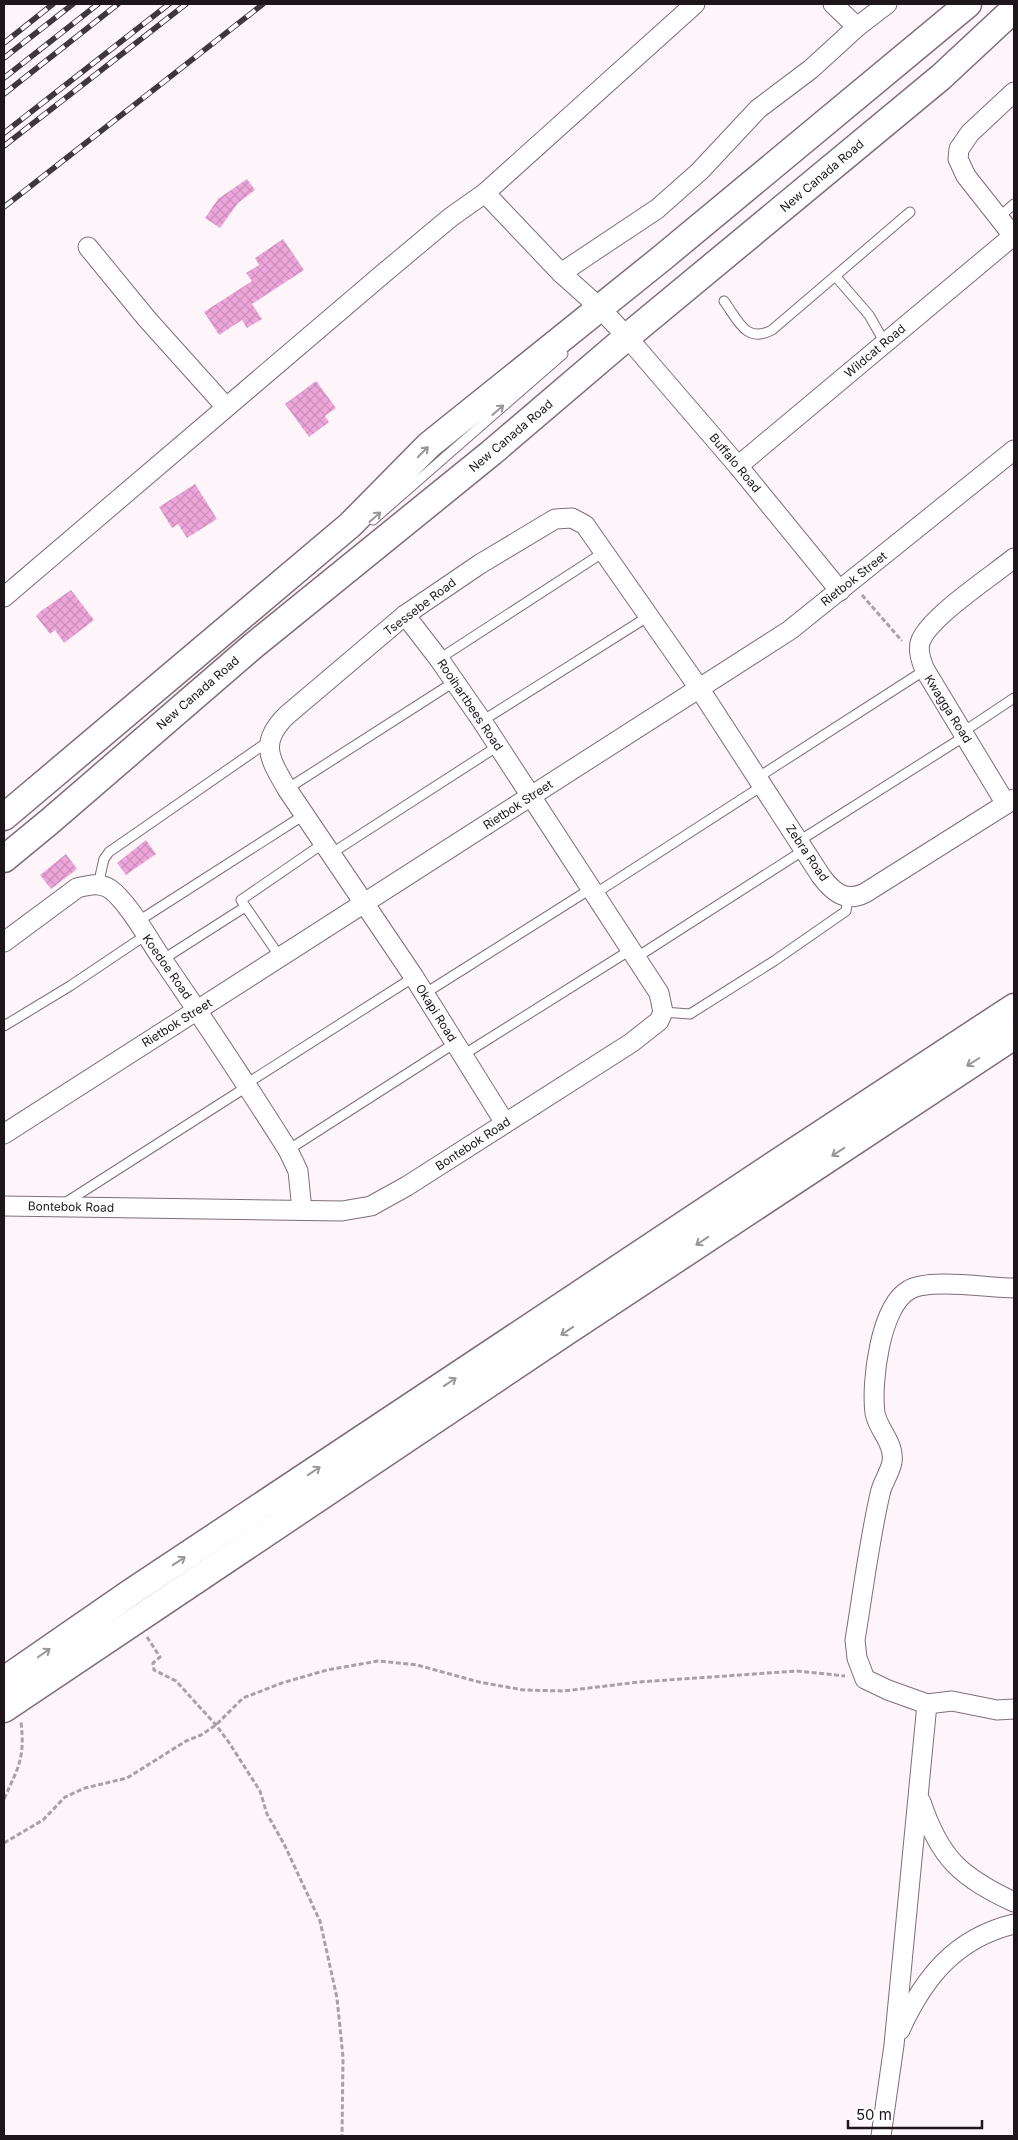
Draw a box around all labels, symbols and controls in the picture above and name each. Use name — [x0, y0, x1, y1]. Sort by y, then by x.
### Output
street label: New Canada Road — [777, 136, 867, 215]
street label: Wildcat Road — [841, 321, 908, 380]
street label: New Canada Road — [466, 396, 556, 475]
one-way arrow — [491, 405, 504, 416]
street label: Buffalo Road — [706, 430, 764, 495]
one-way arrow — [417, 446, 429, 458]
one-way arrow — [369, 512, 382, 523]
street label: Rietbok Street — [818, 548, 890, 609]
street label: Tsessebe Road — [381, 575, 459, 639]
street label: New Canada Road — [153, 653, 242, 733]
street label: Rooihartbees Road — [434, 656, 507, 753]
street label: Kwagga Road — [921, 672, 975, 746]
street label: Rietbok Street — [480, 776, 555, 833]
street label: Zebra Road — [783, 821, 832, 884]
street label: Koedoe Road — [140, 931, 195, 1002]
street label: Okapi Road — [413, 981, 460, 1044]
street label: Rietbok Street — [139, 995, 215, 1050]
one-way arrow — [966, 1057, 980, 1067]
street label: Bontebok Road — [432, 1114, 513, 1173]
one-way arrow — [831, 1147, 845, 1158]
street label: Bontebok Road — [28, 1198, 114, 1215]
one-way arrow — [695, 1236, 709, 1247]
one-way arrow — [560, 1326, 574, 1336]
one-way arrow — [442, 1377, 456, 1387]
one-way arrow — [307, 1466, 321, 1477]
one-way arrow — [171, 1556, 185, 1566]
one-way arrow — [37, 1648, 51, 1658]
scale bar — [848, 2098, 982, 2130]
text: 50 m — [856, 2105, 892, 2124]

